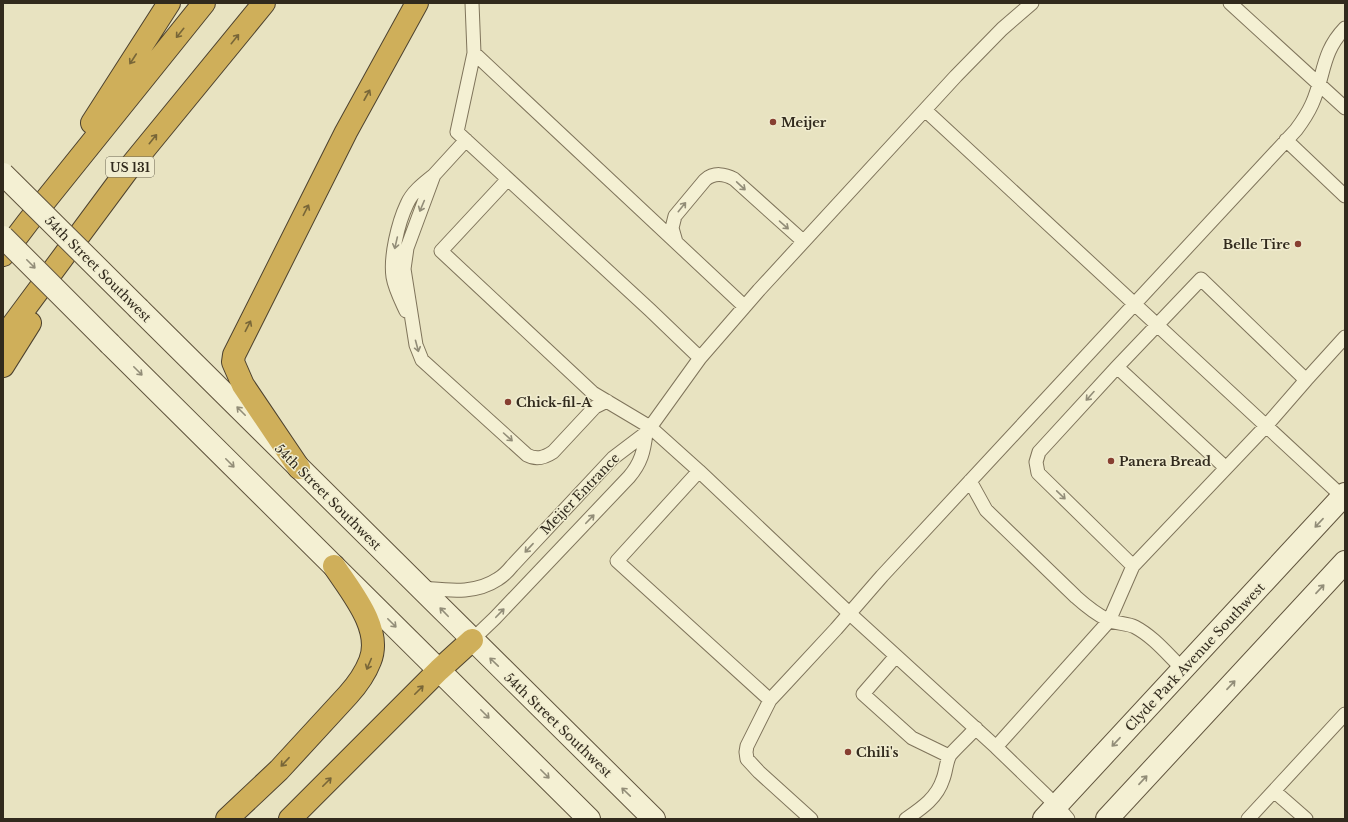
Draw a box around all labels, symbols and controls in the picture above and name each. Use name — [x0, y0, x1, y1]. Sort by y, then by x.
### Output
one-way arrow — [175, 28, 184, 39]
one-way arrow — [231, 33, 240, 44]
one-way arrow — [129, 53, 137, 64]
one-way arrow — [363, 89, 371, 101]
place label: Meijer — [781, 114, 827, 131]
marker: Meijer — [768, 117, 778, 127]
one-way arrow — [148, 134, 157, 144]
road number: US 131 — [106, 157, 154, 177]
one-way arrow — [736, 181, 746, 190]
one-way arrow — [418, 200, 425, 212]
one-way arrow — [678, 201, 686, 212]
one-way arrow — [303, 204, 311, 216]
street label: 54th Street Southwest — [41, 212, 155, 326]
one-way arrow — [779, 220, 790, 229]
place label: Belle Tire — [1223, 236, 1290, 253]
one-way arrow — [391, 237, 399, 250]
marker: Belle Tire — [1293, 239, 1303, 249]
one-way arrow — [26, 259, 36, 269]
one-way arrow — [244, 320, 252, 332]
one-way arrow — [414, 340, 421, 353]
one-way arrow — [133, 366, 143, 376]
one-way arrow — [1086, 390, 1095, 401]
place label: Chick-fil-A — [516, 394, 592, 411]
marker: Chick-fil-A — [503, 397, 513, 407]
one-way arrow — [236, 406, 246, 416]
one-way arrow — [502, 433, 513, 442]
street label: 54th Street Southwest — [271, 440, 385, 554]
street label: Meijer Entrance — [537, 450, 623, 538]
place label: Panera Bread — [1119, 453, 1211, 470]
marker: Panera Bread — [1106, 456, 1116, 466]
one-way arrow — [225, 458, 235, 468]
one-way arrow — [1056, 490, 1066, 500]
one-way arrow — [585, 514, 594, 524]
one-way arrow — [1314, 518, 1323, 528]
one-way arrow — [524, 543, 534, 553]
street label: Clyde Park Avenue Southwest — [1121, 579, 1269, 735]
one-way arrow — [1315, 584, 1324, 594]
one-way arrow — [440, 607, 449, 617]
one-way arrow — [495, 608, 505, 618]
one-way arrow — [387, 618, 397, 628]
one-way arrow — [364, 657, 372, 669]
one-way arrow — [489, 657, 499, 666]
street label: 54th Street Southwest — [500, 669, 616, 781]
one-way arrow — [1226, 680, 1235, 690]
one-way arrow — [414, 685, 424, 695]
one-way arrow — [480, 710, 490, 719]
one-way arrow — [1112, 736, 1121, 746]
place label: Chili's — [856, 744, 899, 761]
marker: Chili's — [843, 747, 853, 757]
one-way arrow — [281, 757, 290, 767]
one-way arrow — [540, 769, 550, 779]
one-way arrow — [1138, 775, 1148, 785]
one-way arrow — [322, 777, 332, 786]
one-way arrow — [621, 787, 631, 797]

